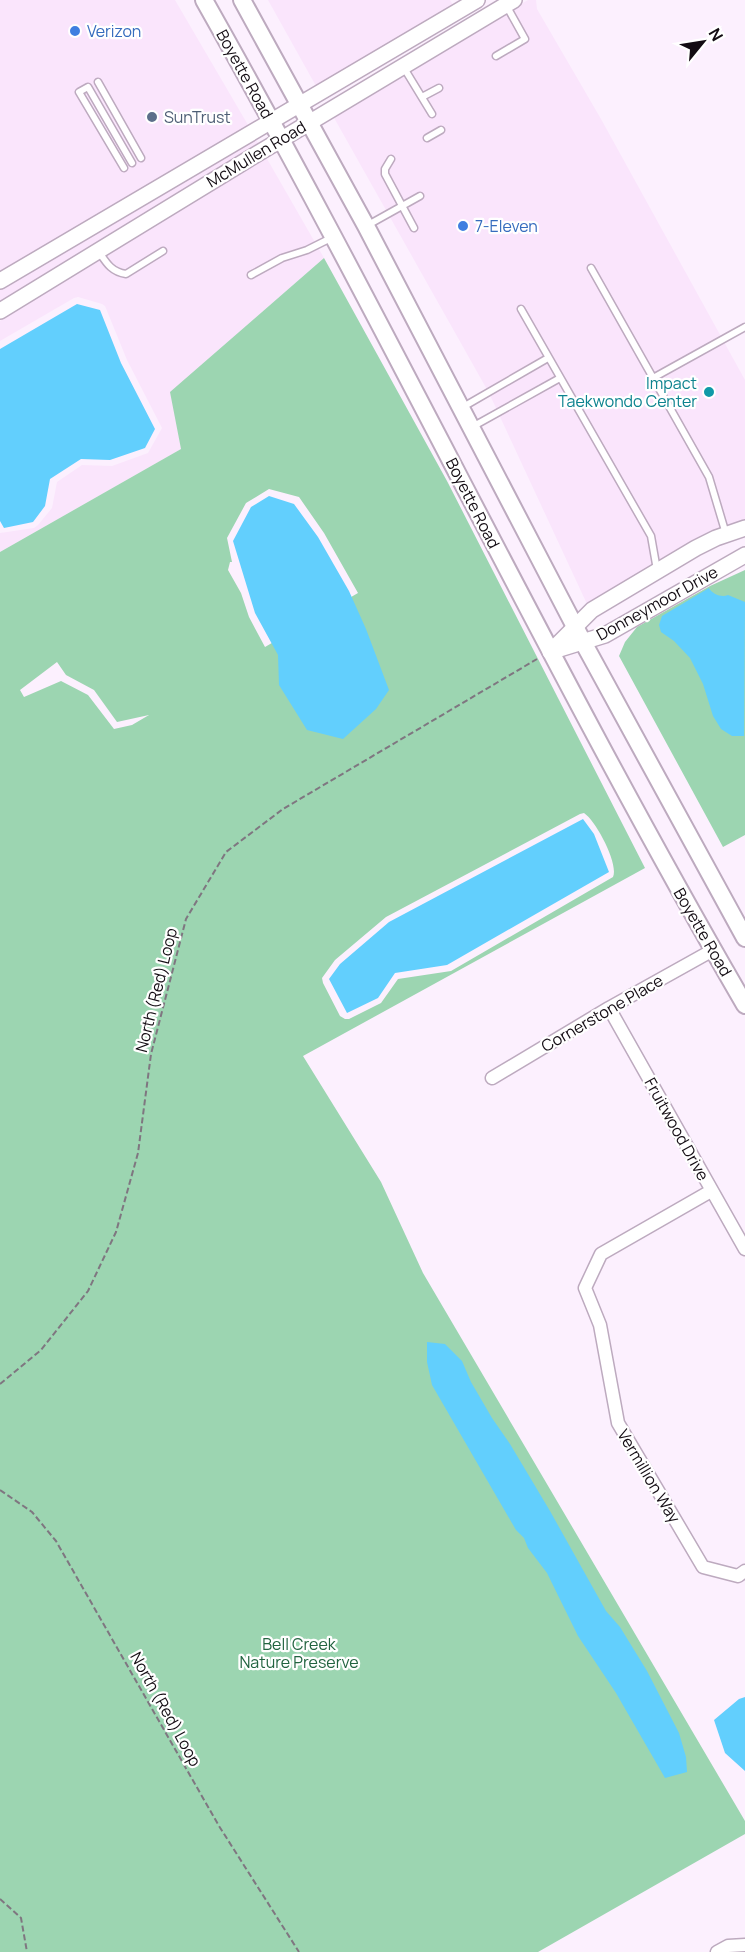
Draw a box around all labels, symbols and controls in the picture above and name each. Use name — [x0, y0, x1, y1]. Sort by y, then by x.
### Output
north arrow — [673, 12, 733, 72]
place label: Verizon — [87, 20, 141, 42]
marker: Verizon — [68, 24, 82, 38]
text: N — [704, 24, 728, 45]
street label: Boyette Road — [211, 25, 279, 123]
place label: SunTrust — [164, 106, 231, 128]
marker: SunTrust — [145, 110, 159, 124]
street label: McMullen Road — [202, 116, 310, 192]
place label: 7-Eleven — [475, 215, 538, 237]
marker: 7-Eleven — [456, 219, 470, 233]
place label: Impact Taekwondo Center — [558, 372, 697, 412]
marker: Impact Taekwondo Center — [702, 385, 716, 399]
street label: Boyette Road — [441, 454, 505, 552]
street label: Donneymoor Drive — [592, 561, 722, 645]
street label: Boyette Road — [669, 884, 737, 980]
street label: North (Red) Loop — [130, 925, 182, 1055]
street label: Cornerstone Place — [537, 969, 667, 1057]
street label: Fruitwood Drive — [640, 1074, 714, 1184]
street label: Vermillion Way — [612, 1425, 686, 1527]
park label: Bell Creek Nature Preserve — [239, 1633, 359, 1673]
street label: North (Red) Loop — [125, 1648, 207, 1770]

